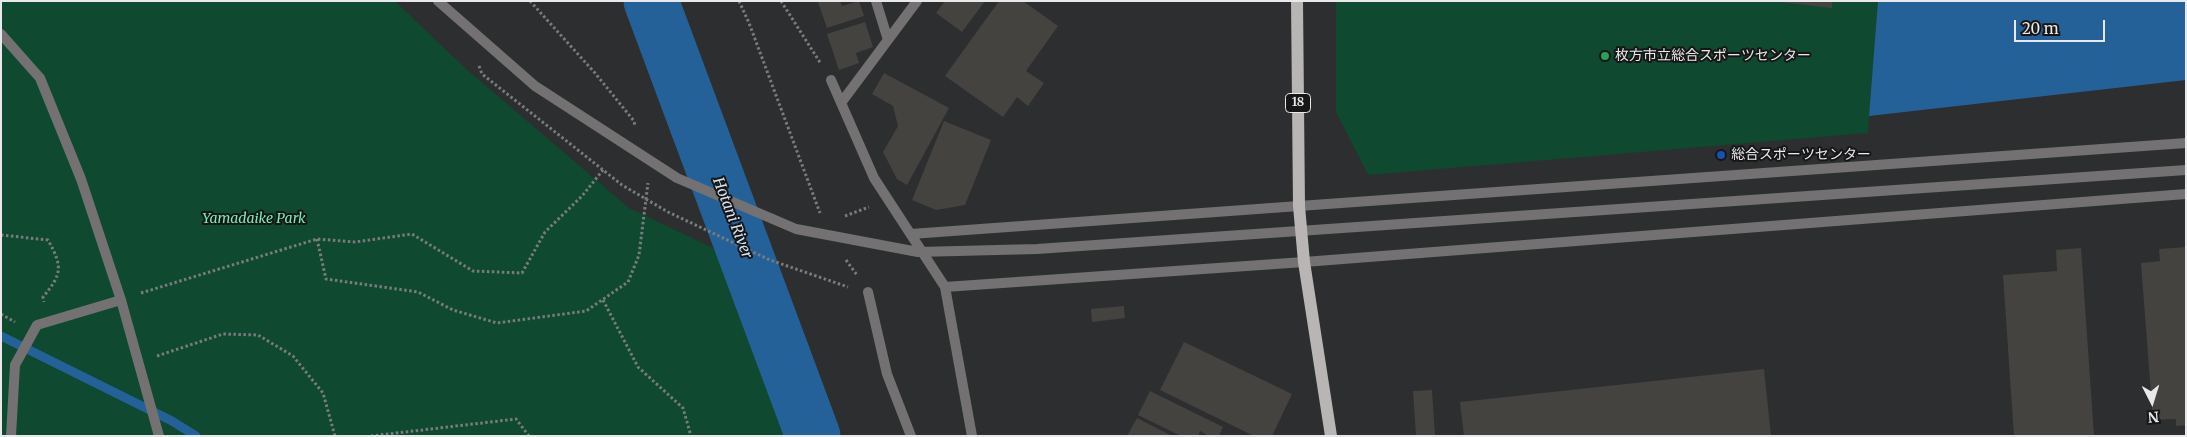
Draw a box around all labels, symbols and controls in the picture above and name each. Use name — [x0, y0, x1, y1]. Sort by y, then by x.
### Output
scale bar — [2017, 10, 2108, 42]
text: 20 m — [2022, 19, 2059, 38]
place label: 枚方市立総合スポーツセンター — [1615, 48, 1811, 64]
marker: 枚方市立総合スポーツセンター — [1599, 50, 1611, 62]
road number: 18 — [1286, 94, 1310, 112]
place label: 総合スポーツセンター — [1731, 147, 1871, 163]
marker: 総合スポーツセンター — [1715, 149, 1727, 161]
water label: Hotani River — [708, 175, 756, 261]
park label: Yamadaike Park — [202, 211, 306, 227]
north arrow — [2127, 377, 2177, 427]
text: N — [2147, 407, 2160, 426]

